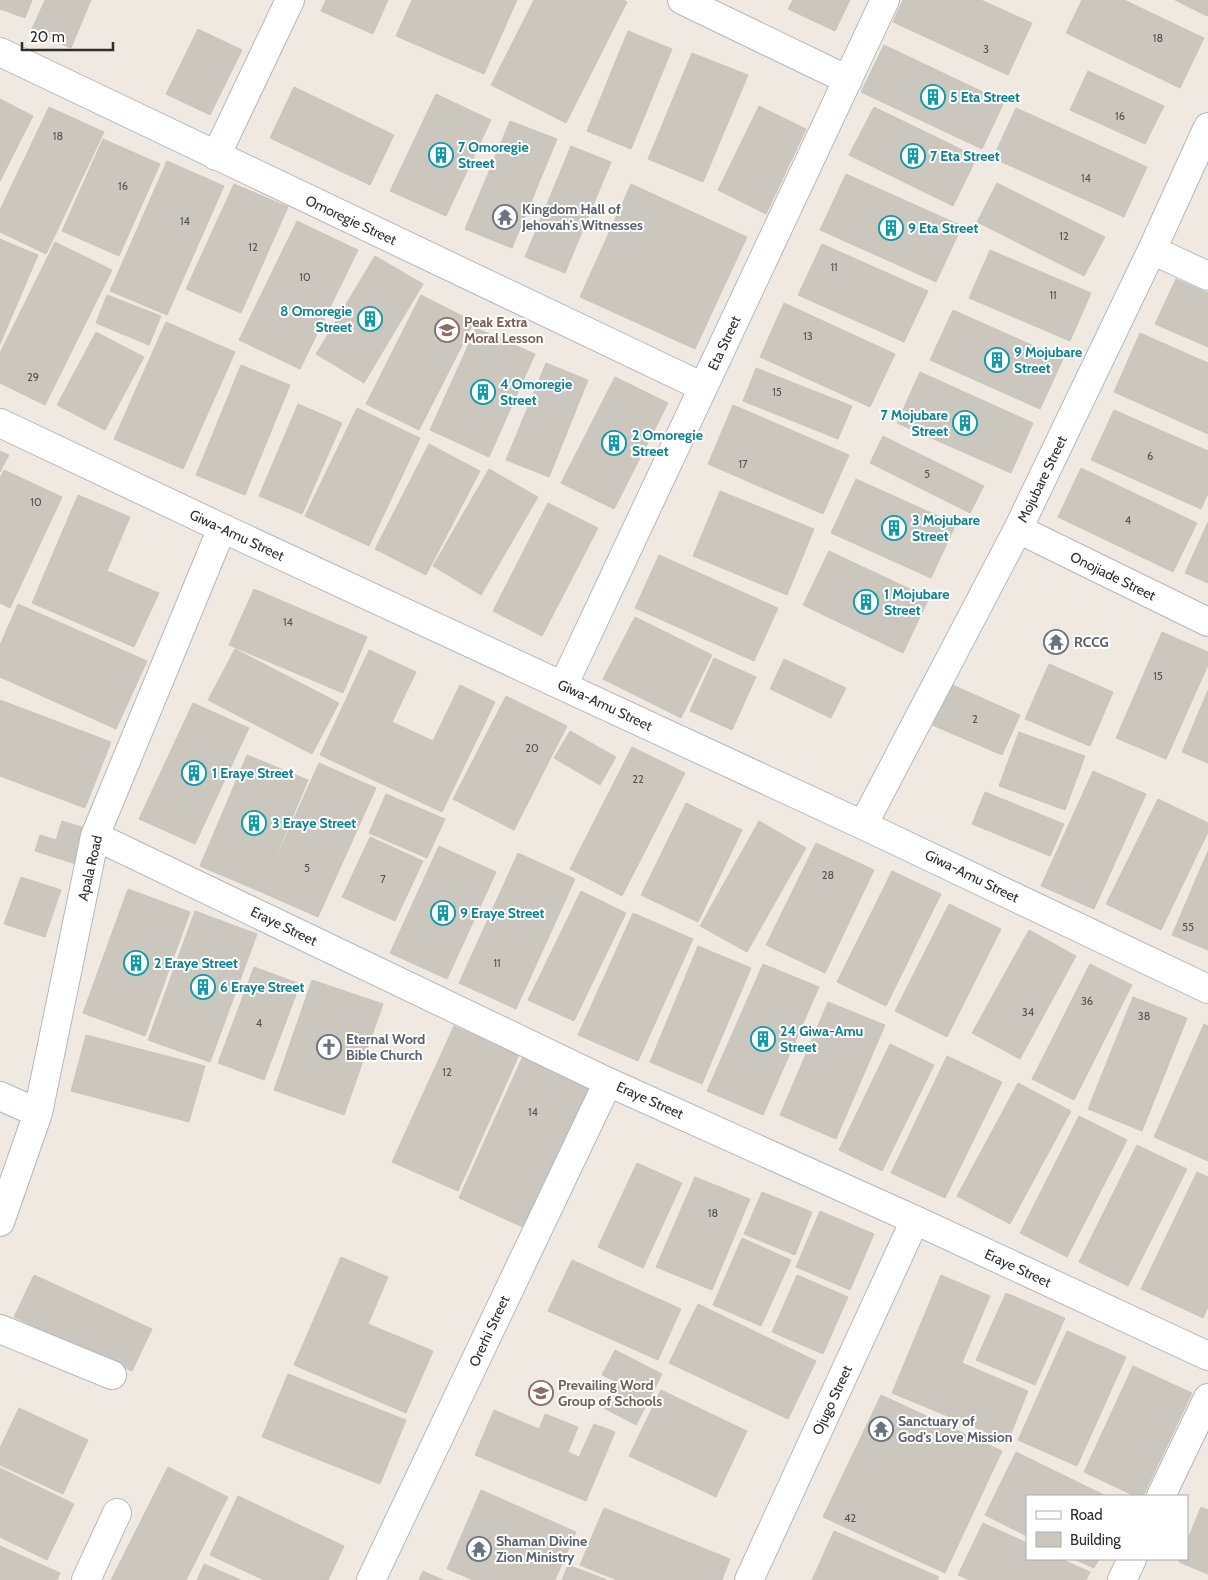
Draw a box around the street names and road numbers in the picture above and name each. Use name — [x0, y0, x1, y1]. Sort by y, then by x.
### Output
street label: Omoregie Street — [303, 191, 400, 249]
street label: Eta Street — [704, 313, 745, 373]
street label: Mojubare Street — [1013, 432, 1071, 525]
street label: Giwa-Amu Street — [187, 505, 287, 565]
street label: Onojiade Street — [1067, 548, 1159, 605]
street label: Giwa-Amu Street — [555, 675, 655, 735]
street label: Apala Road — [74, 833, 106, 903]
street label: Giwa-Amu Street — [922, 845, 1022, 907]
street label: Eraye Street — [248, 902, 320, 950]
street label: Eraye Street — [614, 1077, 687, 1123]
street label: Eraye Street — [982, 1245, 1055, 1291]
street label: Orerhi Street — [465, 1292, 513, 1369]
street label: Ojugo Street — [808, 1362, 856, 1438]

